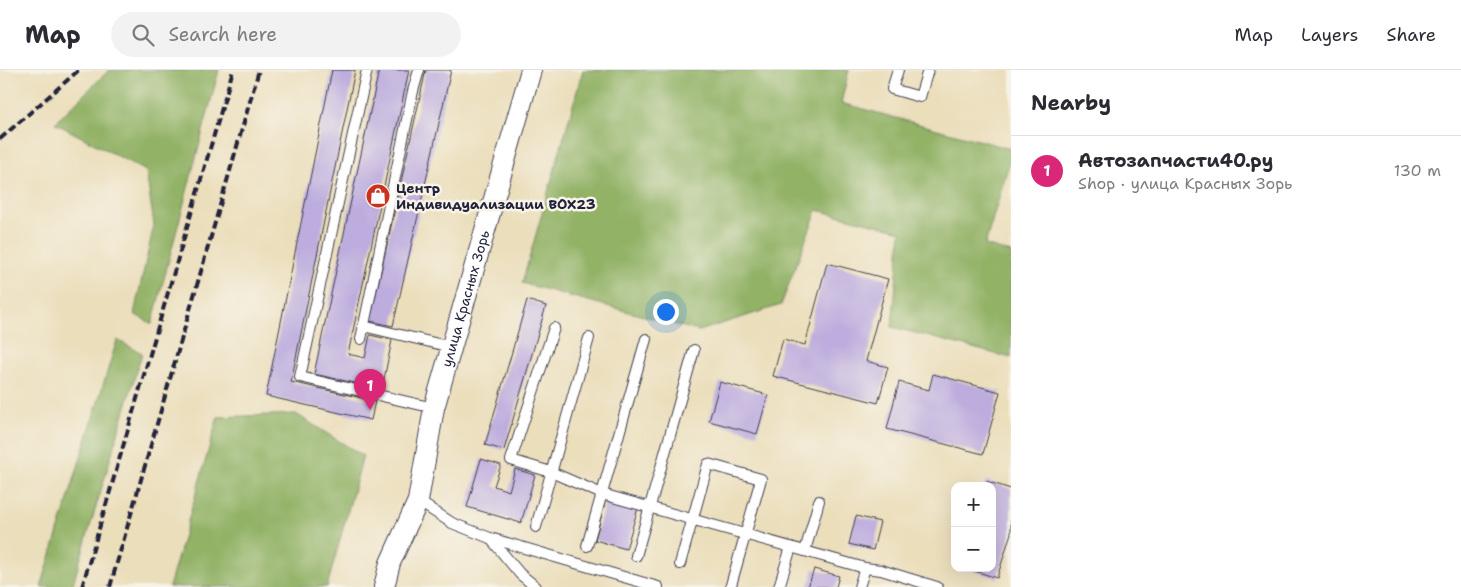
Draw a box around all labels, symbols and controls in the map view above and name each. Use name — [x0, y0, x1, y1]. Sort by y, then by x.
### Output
search box — [111, 12, 461, 57]
text: Map — [25, 19, 81, 51]
icon: search — [129, 21, 157, 49]
text: Search here — [169, 22, 277, 47]
text: Map — [1235, 23, 1273, 47]
text: Layers — [1301, 23, 1358, 47]
text: Share — [1386, 23, 1436, 47]
text: Nearby — [1031, 89, 1111, 117]
text: Автозапчасти40.ру — [1078, 148, 1273, 173]
text: 1 — [1043, 160, 1051, 181]
text: 130 m — [1394, 160, 1441, 181]
text: Shop · улица Красных Зорь — [1078, 173, 1292, 194]
place label: Центр Индивидуализации BOX23 — [396, 179, 596, 213]
shop icon: Центр Индивидуализации BOX23 — [365, 183, 391, 209]
street label: улица Красных Зорь — [437, 228, 494, 369]
your location — [653, 299, 679, 325]
pin: 1 — [354, 369, 386, 410]
map controls — [951, 482, 996, 572]
button: + — [951, 482, 996, 527]
button: − — [951, 527, 996, 572]

